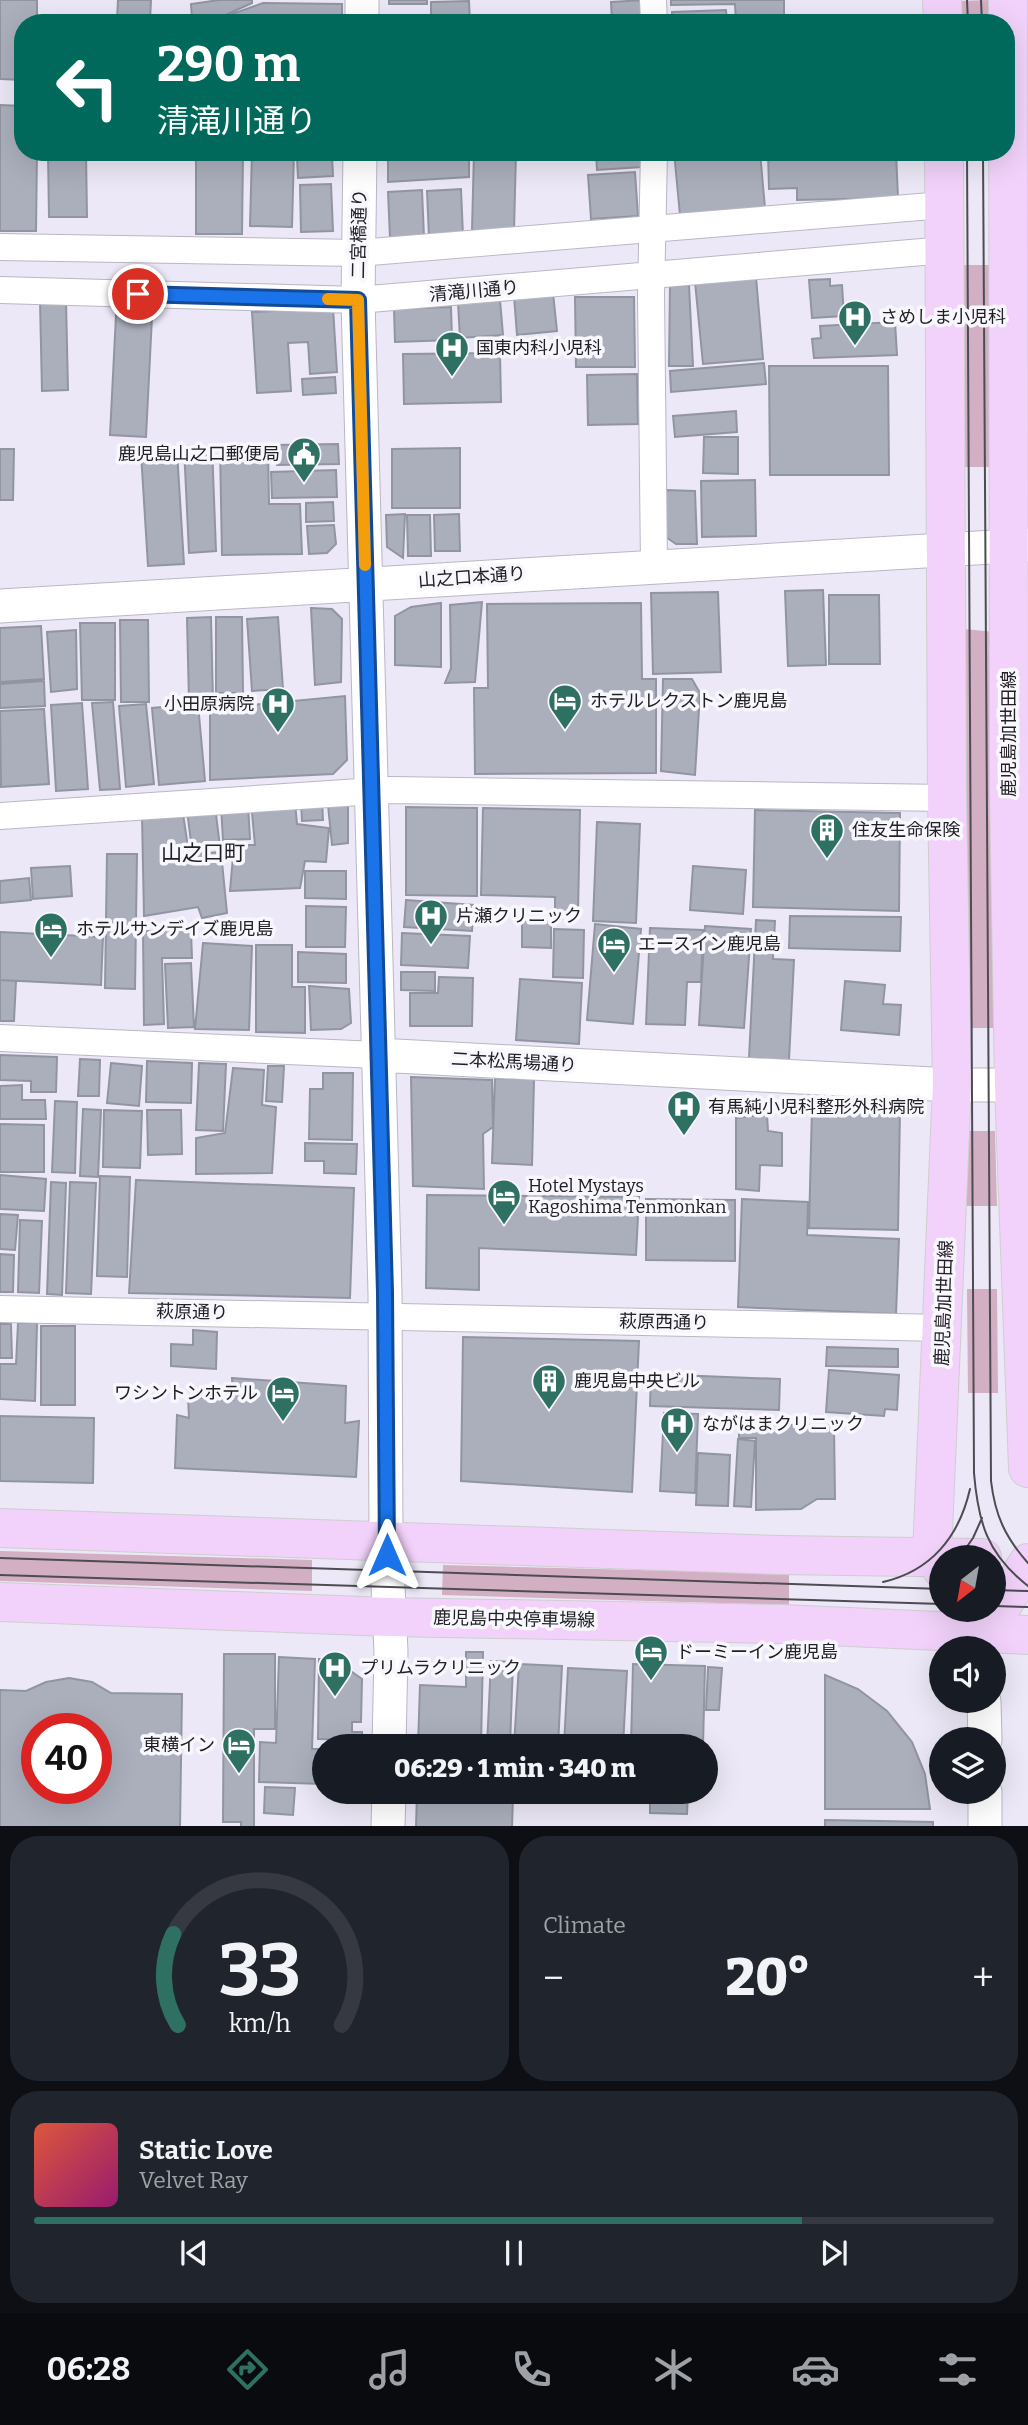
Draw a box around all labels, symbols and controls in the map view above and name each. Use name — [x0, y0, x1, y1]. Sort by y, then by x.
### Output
text: 290 m — [157, 35, 300, 94]
icon: left — [42, 42, 133, 133]
text: 清滝川通り — [157, 102, 317, 140]
street label: 二宮橋通り — [347, 189, 371, 279]
pin — [108, 264, 168, 324]
icon: arrive — [119, 275, 157, 313]
street label: 清滝川通り — [428, 276, 520, 306]
hospital icon: さめしま小児科 — [836, 298, 874, 347]
place label: さめしま小児科 — [880, 306, 1006, 328]
hospital icon: 国東内科小児科 — [433, 329, 471, 378]
place label: 国東内科小児科 — [476, 337, 602, 359]
public building icon: 鹿児島山之口郵便局 — [285, 435, 323, 484]
place label: 鹿児島山之口郵便局 — [118, 443, 280, 465]
street label: 山之口本通り — [417, 562, 527, 592]
street label: 鹿児島加世田線 — [998, 671, 1020, 797]
hotel icon: ホテルレクストン鹿児島 — [546, 682, 584, 731]
hospital icon: 小田原病院 — [259, 685, 297, 734]
place label: ホテルレクストン鹿児島 — [590, 690, 787, 712]
place label: 小田原病院 — [164, 693, 254, 715]
building icon: 住友生命保険 — [808, 811, 846, 860]
place label: 住友生命保険 — [852, 819, 961, 841]
district label: 山之口町 — [161, 840, 245, 866]
hospital icon: 片瀬クリニック — [412, 897, 450, 946]
place label: 片瀬クリニック — [456, 905, 582, 927]
hotel icon: ホテルサンデイズ鹿児島 — [32, 910, 70, 959]
place label: ホテルサンデイズ鹿児島 — [76, 918, 273, 940]
hotel icon: エースイン鹿児島 — [595, 925, 633, 974]
place label: エースイン鹿児島 — [638, 933, 781, 955]
street label: 二本松馬場通り — [451, 1048, 577, 1076]
hospital icon: 有馬純小児科整形外科病院 — [665, 1088, 703, 1137]
place label: 有馬純小児科整形外科病院 — [708, 1096, 924, 1118]
place label: Hotel Mystays Kagoshima Tenmonkan — [528, 1175, 727, 1218]
hotel icon: Hotel Mystays Kagoshima Tenmonkan — [485, 1177, 523, 1226]
street label: 鹿児島加世田線 — [931, 1240, 957, 1366]
street label: 萩原通り — [156, 1300, 228, 1324]
street label: 萩原西通り — [619, 1310, 709, 1334]
building icon: 鹿児島中央ビル — [530, 1362, 568, 1411]
place label: 鹿児島中央ビル — [574, 1370, 700, 1392]
hotel icon: ワシントンホテル — [264, 1374, 302, 1423]
place label: ワシントンホテル — [114, 1382, 258, 1404]
hospital icon: ながはまクリニック — [658, 1405, 696, 1454]
place label: ながはまクリニック — [702, 1413, 864, 1435]
position arrow — [350, 1518, 424, 1592]
north arrow — [929, 1545, 1006, 1622]
map controls — [929, 1545, 1006, 1804]
street label: 鹿児島中央停車場線 — [433, 1607, 595, 1631]
hotel icon: ドーミーイン鹿児島 — [632, 1633, 670, 1682]
button: sound — [929, 1636, 1006, 1713]
place label: ドーミーイン鹿児島 — [676, 1641, 838, 1663]
hospital icon: プリムラクリニック — [316, 1649, 354, 1698]
place label: プリムラクリニック — [360, 1657, 521, 1679]
speed limit sign: 40 — [21, 1713, 112, 1804]
hotel icon: 東横イン — [220, 1726, 258, 1775]
button: layers — [929, 1727, 1006, 1804]
place label: 東横イン — [143, 1734, 215, 1756]
text: 06:29 · 1 min · 340 m — [394, 1753, 636, 1784]
text: Climate — [543, 1911, 626, 1939]
text: 33 — [218, 1927, 301, 2014]
text: 20° — [726, 1946, 811, 2009]
text: − — [543, 1955, 564, 2001]
text: + — [972, 1955, 994, 2001]
text: km/h — [229, 2008, 291, 2038]
text: Static Love — [139, 2135, 273, 2166]
text: Velvet Ray — [139, 2166, 248, 2194]
icon: previous — [175, 2234, 213, 2272]
icon: pause — [495, 2234, 533, 2272]
icon: next — [815, 2234, 853, 2272]
icon: directions — [223, 2345, 272, 2394]
icon: music — [365, 2345, 414, 2394]
icon: phone — [507, 2345, 556, 2394]
icon: climate — [649, 2345, 698, 2394]
icon: car — [791, 2345, 840, 2394]
icon: filters — [933, 2345, 982, 2394]
text: 06:28 — [46, 2350, 130, 2388]

